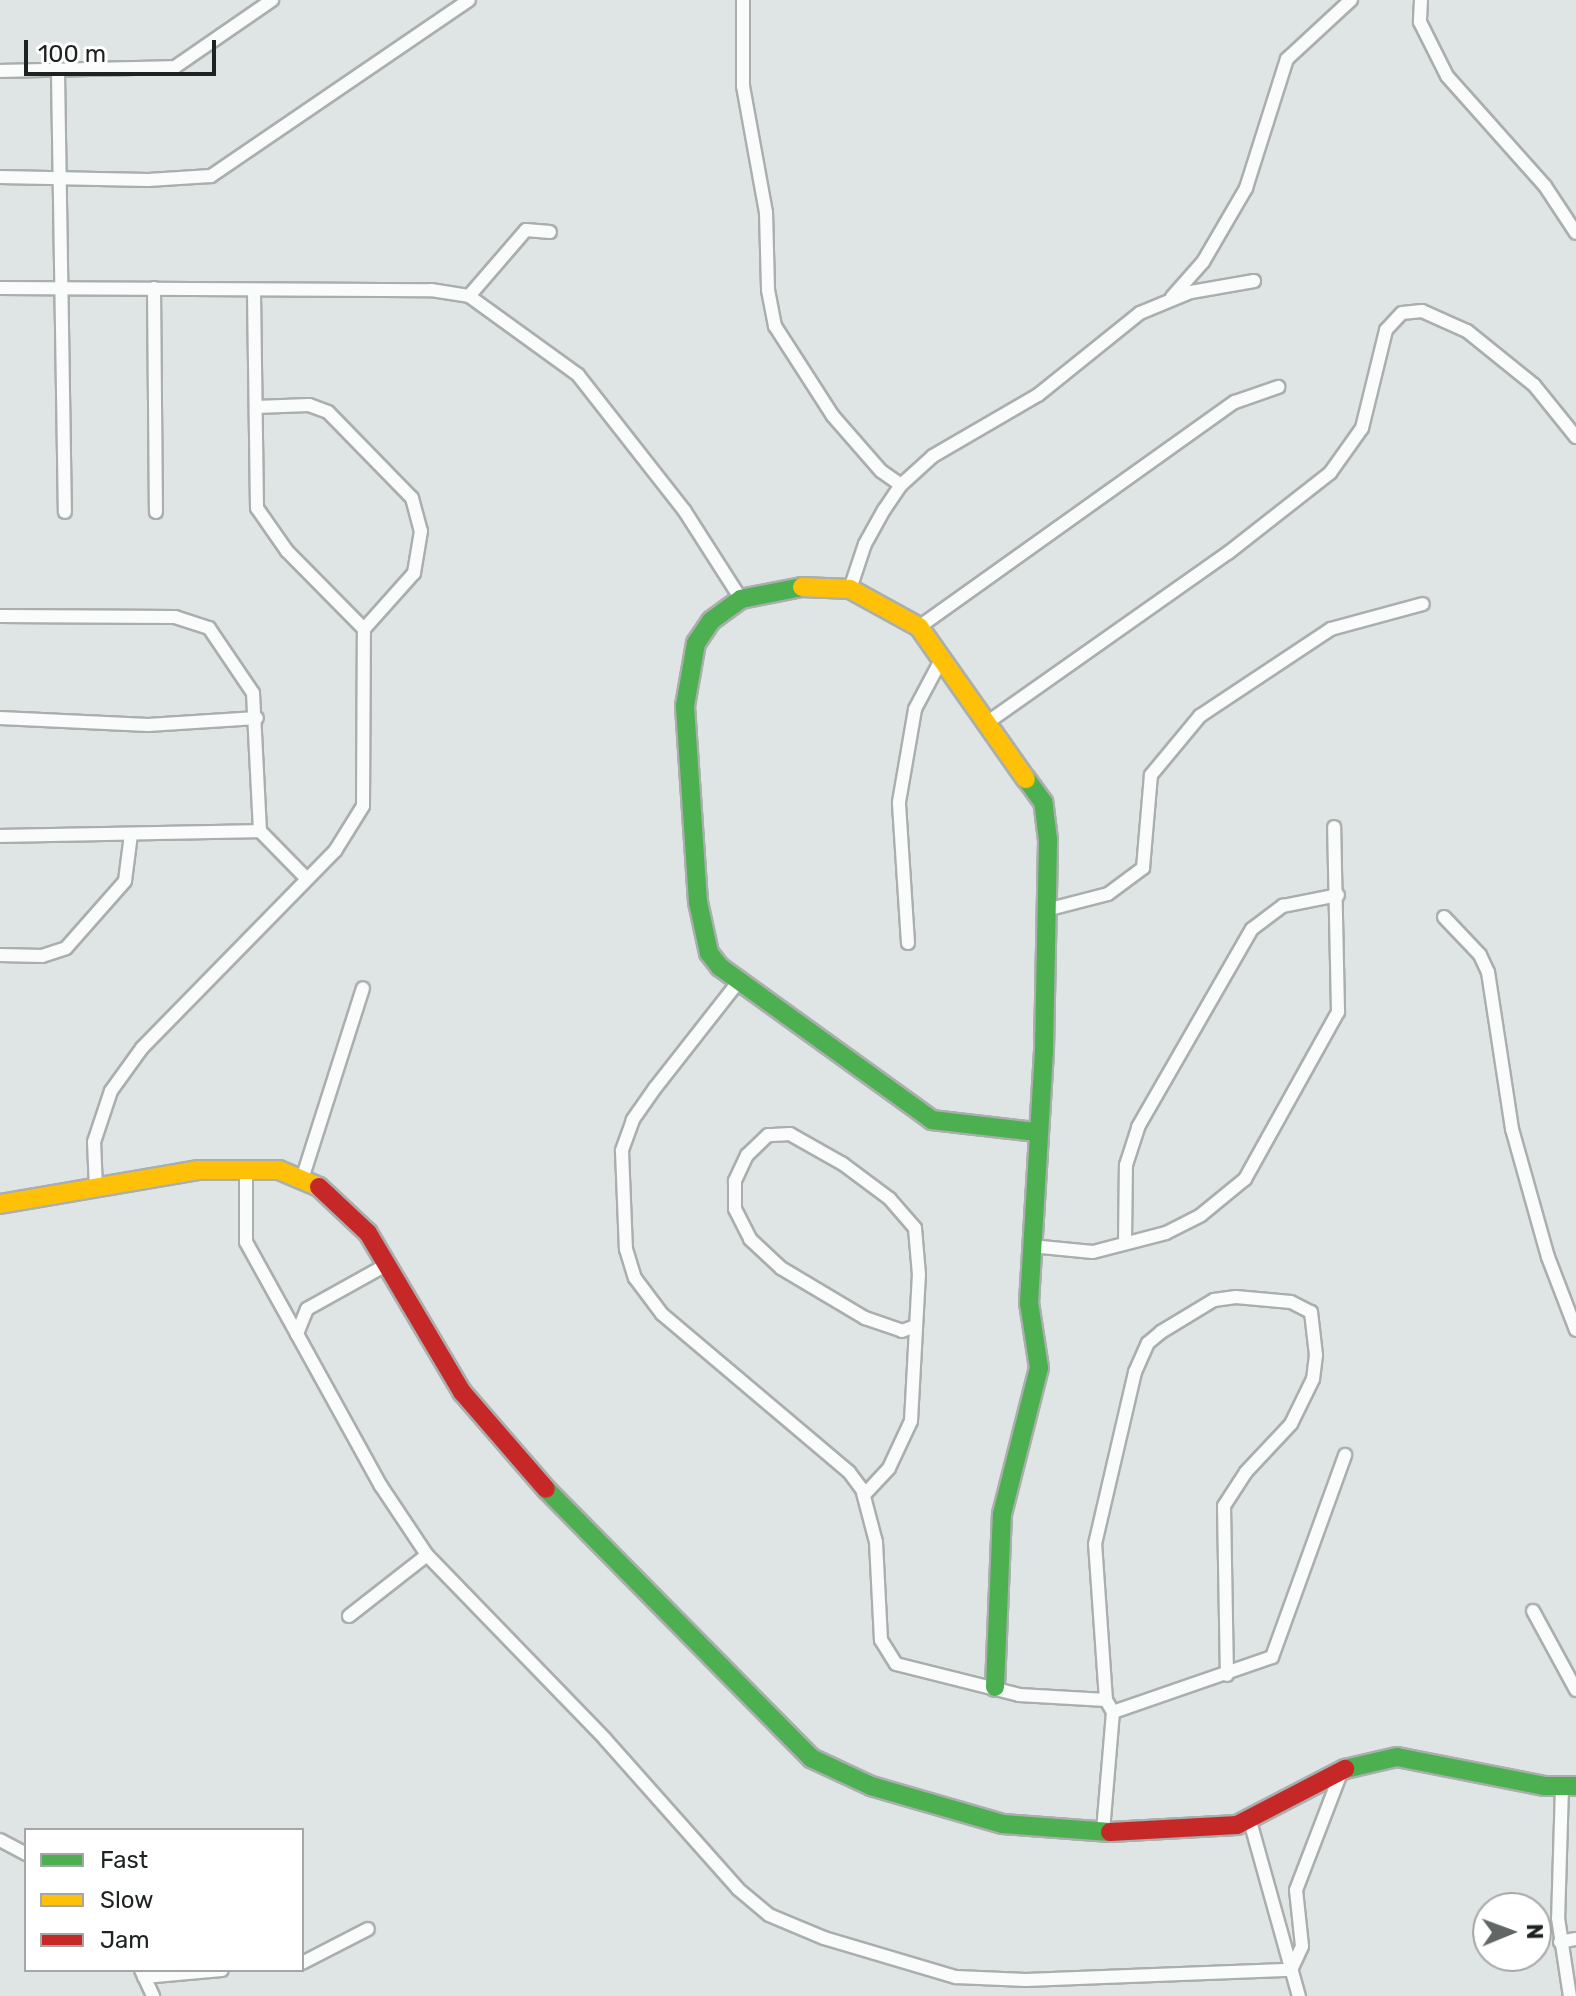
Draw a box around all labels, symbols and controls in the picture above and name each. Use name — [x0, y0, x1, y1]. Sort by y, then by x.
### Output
scale bar — [28, 24, 220, 74]
text: 100 m — [38, 40, 106, 68]
legend — [24, 1828, 304, 1972]
text: Fast — [100, 1846, 148, 1874]
text: Slow — [100, 1886, 153, 1914]
north arrow — [1472, 1892, 1552, 1972]
text: N — [1521, 1923, 1548, 1940]
text: Jam — [100, 1926, 150, 1954]

